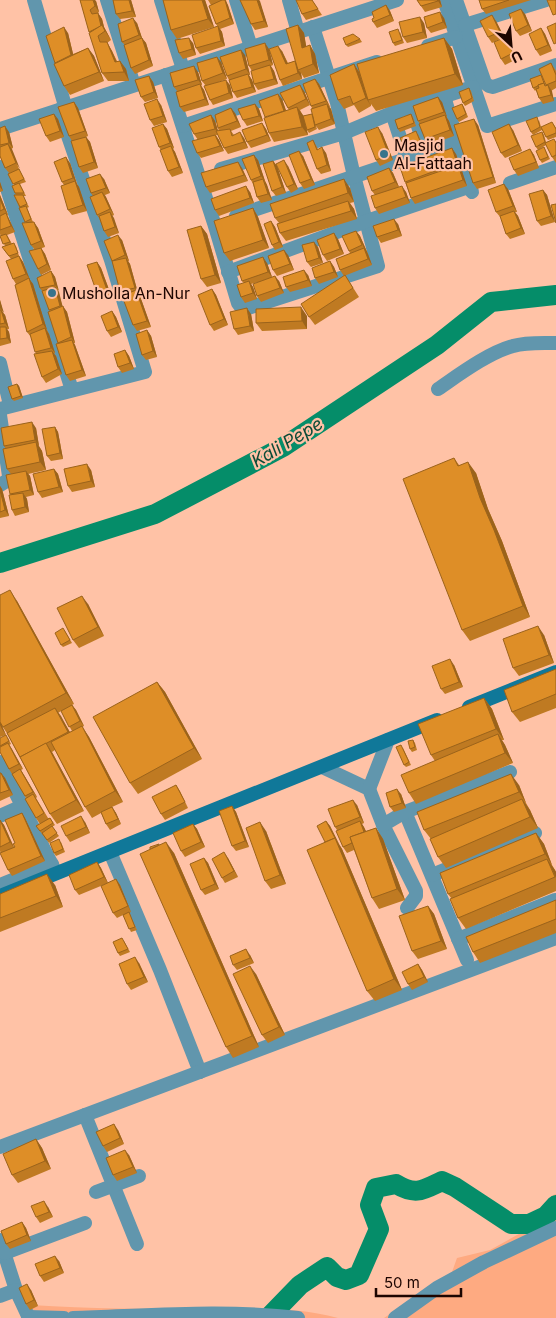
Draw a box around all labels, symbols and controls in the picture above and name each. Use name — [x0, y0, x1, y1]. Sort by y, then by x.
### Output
north arrow — [486, 20, 536, 70]
text: U — [509, 47, 525, 67]
place label: Masjid Al-Fattaah — [394, 135, 472, 173]
marker: Masjid Al-Fattaah — [378, 148, 390, 160]
place label: Musholla An-Nur — [62, 283, 190, 303]
marker: Musholla An-Nur — [46, 287, 58, 299]
water label: Kali Pepe — [248, 413, 326, 471]
scale bar — [376, 1266, 461, 1298]
text: 50 m — [384, 1273, 420, 1292]

